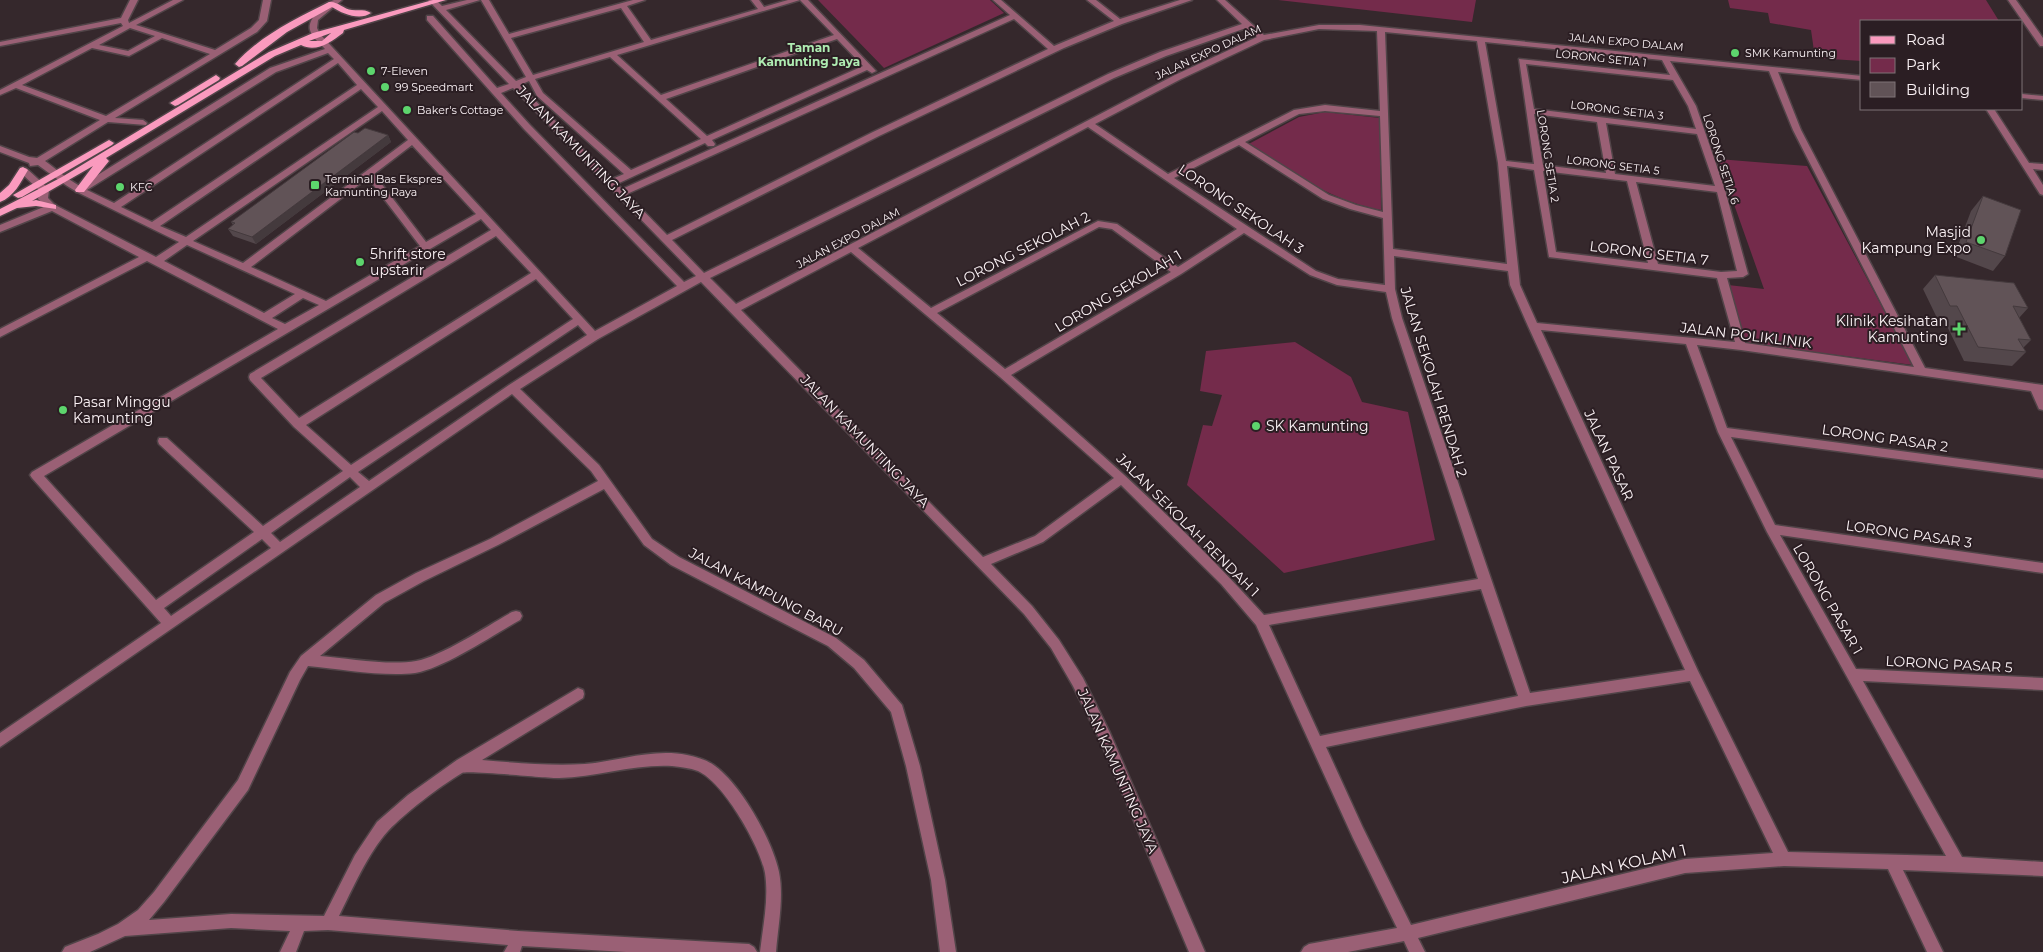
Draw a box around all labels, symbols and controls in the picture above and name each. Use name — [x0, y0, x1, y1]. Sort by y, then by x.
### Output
legend — [1860, 20, 2023, 110]
street label: JALAN EXPO DALAM — [1152, 21, 1263, 83]
street label: JALAN EXPO DALAM — [1567, 30, 1684, 54]
text: Road — [1906, 30, 1945, 49]
district label: Taman Kamunting Jaya — [758, 40, 860, 69]
street label: LORONG SETIA 1 — [1555, 46, 1647, 70]
place label: SMK Kamunting — [1745, 46, 1836, 60]
marker: SMK Kamunting — [1729, 47, 1741, 59]
text: Park — [1906, 55, 1940, 74]
place label: 7-Eleven — [381, 64, 428, 78]
marker: 7-Eleven — [365, 65, 377, 77]
place label: 99 Speedmart — [395, 80, 474, 94]
text: Building — [1906, 80, 1970, 99]
marker: 99 Speedmart — [379, 81, 391, 93]
street label: JALAN KAMUNTING JAYA — [512, 81, 650, 223]
street label: LORONG SETIA 3 — [1570, 97, 1664, 123]
place label: Baker's Cottage — [417, 103, 504, 117]
marker: Baker's Cottage — [401, 104, 413, 116]
street label: LORONG SETIA 2 — [1534, 109, 1562, 203]
street label: LORONG SETIA 6 — [1700, 112, 1742, 206]
street label: LORONG SETIA 5 — [1566, 152, 1660, 178]
street label: LORONG SEKOLAH 3 — [1175, 160, 1307, 258]
place label: Terminal Bas Ekspres Kamunting Raya — [325, 172, 443, 199]
marker: Terminal Bas Ekspres Kamunting Raya — [309, 179, 321, 191]
place label: KFC — [130, 180, 153, 194]
marker: KFC — [114, 181, 126, 193]
street label: JALAN EXPO DALAM — [793, 205, 902, 272]
street label: LORONG SEKOLAH 2 — [953, 207, 1093, 291]
place label: Masjid Kampung Expo — [1862, 223, 1971, 257]
marker: Masjid Kampung Expo — [1975, 234, 1987, 246]
street label: LORONG SETIA 7 — [1588, 237, 1710, 269]
place label: 5hrift store upstarir — [370, 245, 446, 279]
street label: LORONG SEKOLAH 1 — [1051, 246, 1185, 336]
marker: 5hrift store upstarir — [354, 256, 366, 268]
street label: JALAN SEKOLAH RENDAH 2 — [1396, 284, 1472, 479]
place label: Klinik Kesihatan Kamunting — [1836, 312, 1948, 346]
street label: JALAN POLIKLINIK — [1678, 318, 1813, 352]
marker: Klinik Kesihatan Kamunting — [1952, 322, 1966, 336]
street label: JALAN KAMUNTING JAYA — [796, 370, 934, 512]
place label: Pasar Minggu Kamunting — [73, 393, 171, 427]
marker: Pasar Minggu Kamunting — [57, 404, 69, 416]
street label: JALAN PASAR — [1580, 406, 1638, 503]
place label: SK Kamunting — [1266, 417, 1368, 435]
marker: SK Kamunting — [1250, 420, 1262, 432]
street label: LORONG PASAR 2 — [1821, 420, 1949, 456]
street label: JALAN SEKOLAH RENDAH 1 — [1112, 449, 1263, 600]
street label: LORONG PASAR 3 — [1845, 516, 1973, 552]
street label: LORONG PASAR 1 — [1789, 541, 1867, 657]
street label: JALAN KAMPUNG BARU — [685, 543, 846, 640]
street label: LORONG PASAR 5 — [1885, 652, 2013, 676]
street label: JALAN KAMUNTING JAYA — [1073, 685, 1163, 857]
street label: JALAN KOLAM 1 — [1559, 840, 1688, 888]

